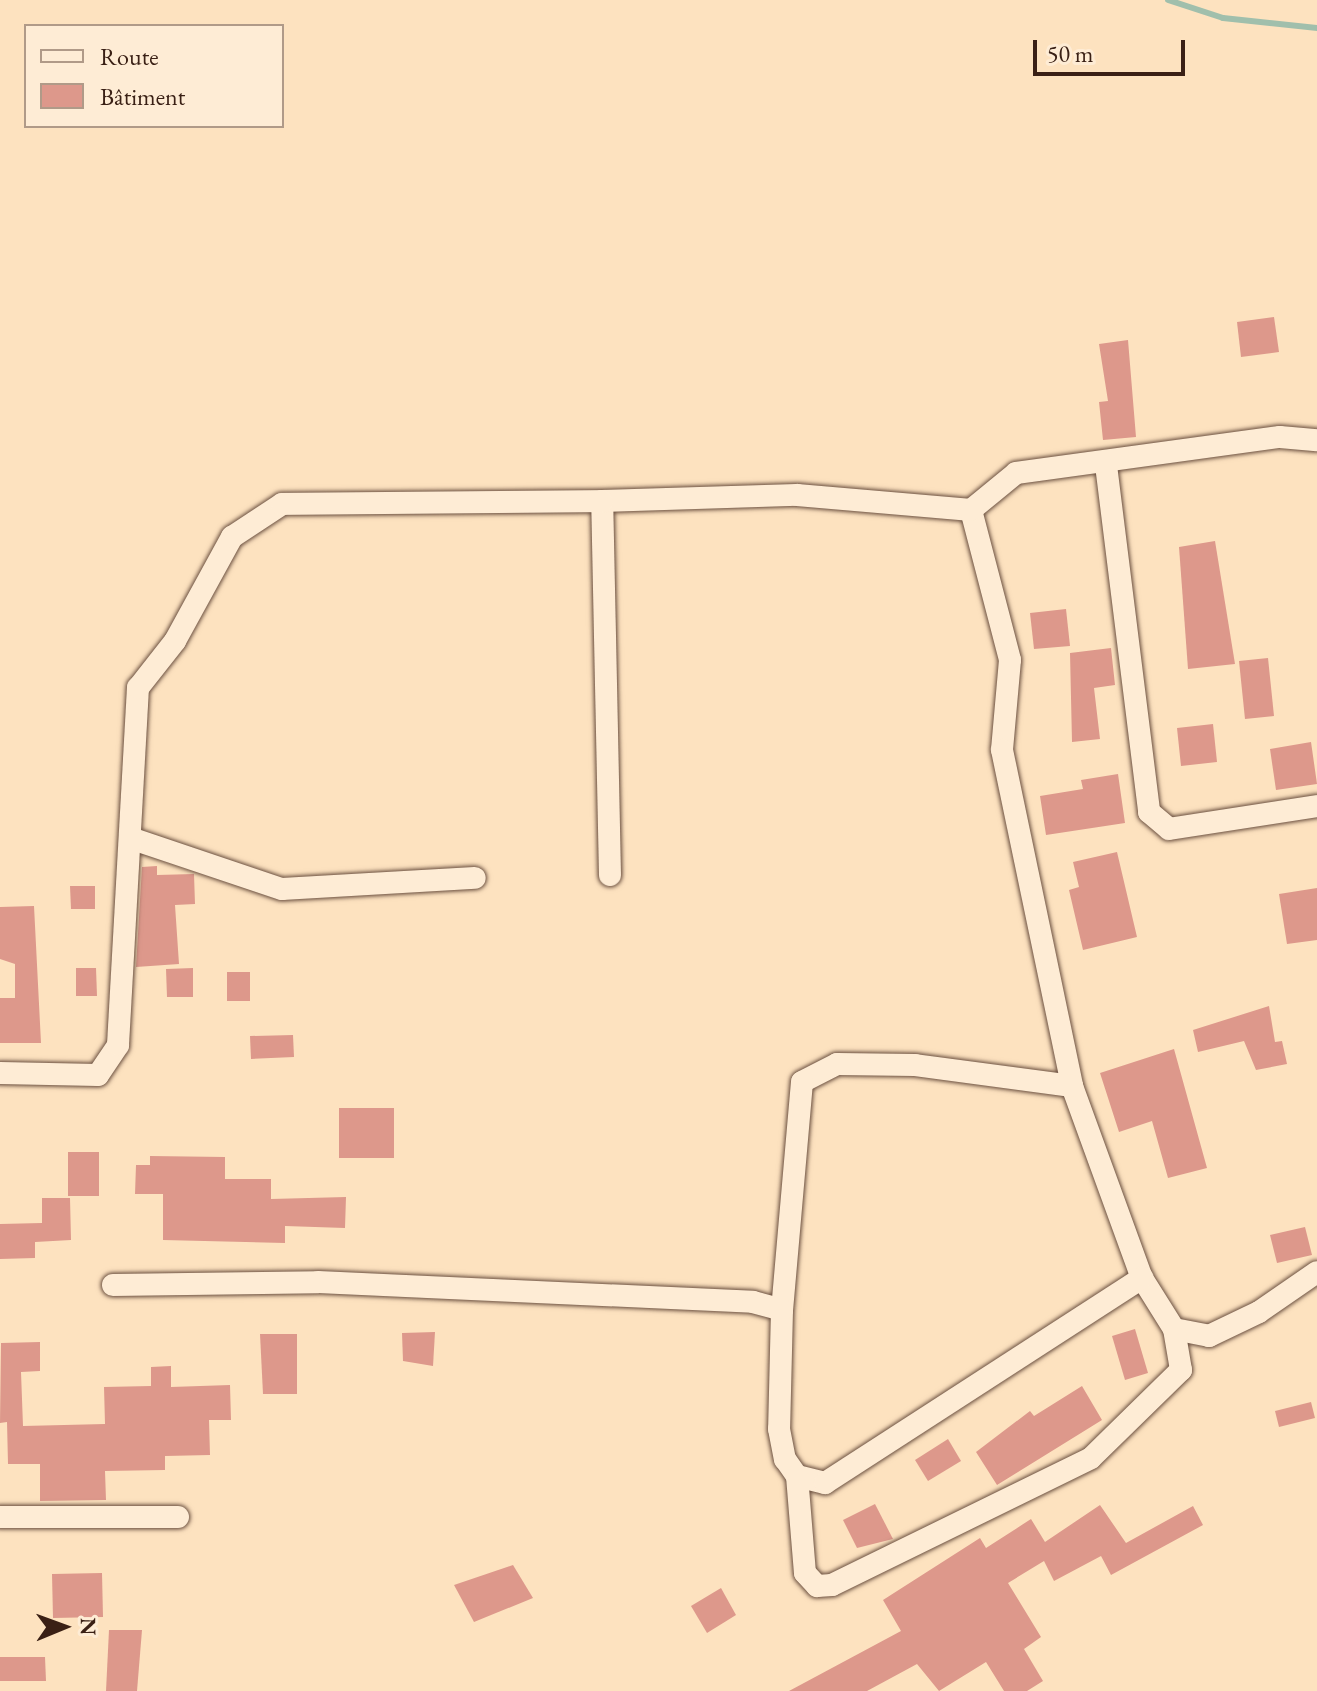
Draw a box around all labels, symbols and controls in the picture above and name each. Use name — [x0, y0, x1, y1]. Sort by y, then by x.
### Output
legend — [24, 24, 284, 128]
scale bar — [1037, 24, 1189, 74]
text: 50 m — [1047, 38, 1094, 69]
text: Route — [100, 41, 159, 72]
text: Bâtiment — [100, 81, 185, 112]
north arrow — [24, 1587, 104, 1667]
text: N — [74, 1617, 103, 1636]

